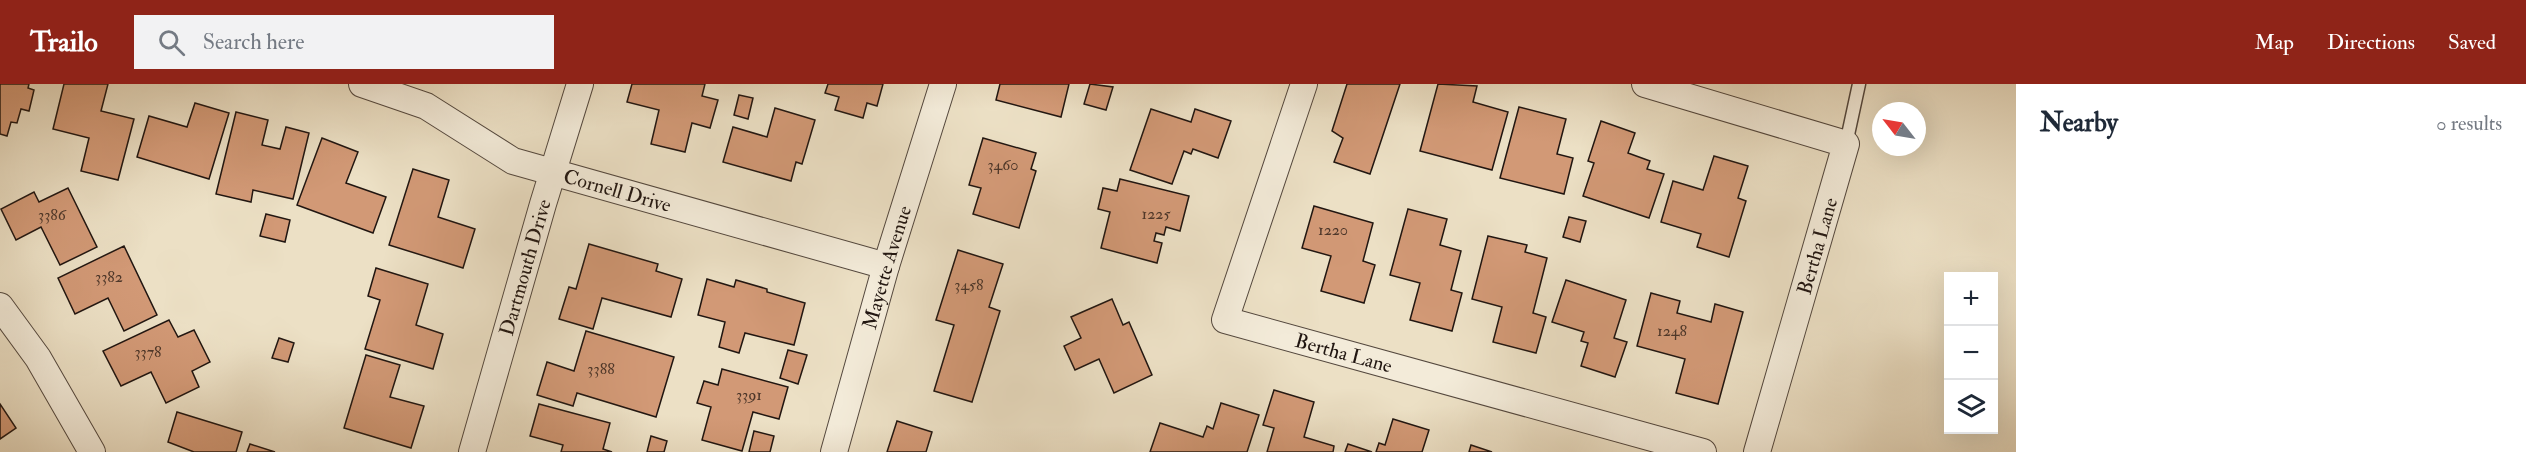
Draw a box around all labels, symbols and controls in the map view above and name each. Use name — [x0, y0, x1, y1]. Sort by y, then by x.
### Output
search box — [134, 15, 554, 69]
text: Trailo — [30, 25, 98, 60]
icon: search — [155, 26, 188, 59]
text: Search here — [203, 28, 304, 56]
text: Map — [2254, 29, 2294, 56]
text: Directions — [2327, 29, 2415, 56]
text: Saved — [2448, 29, 2496, 56]
north arrow — [1872, 102, 1926, 156]
text: Nearby — [2040, 107, 2118, 139]
text: 0 results — [2436, 111, 2502, 136]
house number: 3460 — [988, 155, 1018, 175]
street label: Cornell Drive — [561, 164, 674, 218]
street label: Bertha Lane — [1792, 195, 1843, 298]
street label: Dartmouth Drive — [494, 196, 557, 339]
street label: Mayette Avenue — [857, 203, 917, 332]
house number: 1225 — [1142, 204, 1170, 224]
house number: 3386 — [38, 205, 67, 225]
house number: 1220 — [1318, 220, 1348, 240]
house number: 3382 — [95, 267, 123, 287]
map controls — [1944, 272, 1998, 434]
button: + — [1944, 272, 1998, 326]
house number: 3458 — [954, 275, 984, 295]
house number: 1248 — [1657, 321, 1687, 341]
button: − — [1944, 326, 1998, 380]
street label: Bertha Lane — [1292, 328, 1395, 379]
house number: 3378 — [134, 342, 162, 362]
house number: 3388 — [587, 359, 615, 379]
button: layers — [1944, 380, 1998, 434]
house number: 3391 — [736, 385, 762, 405]

